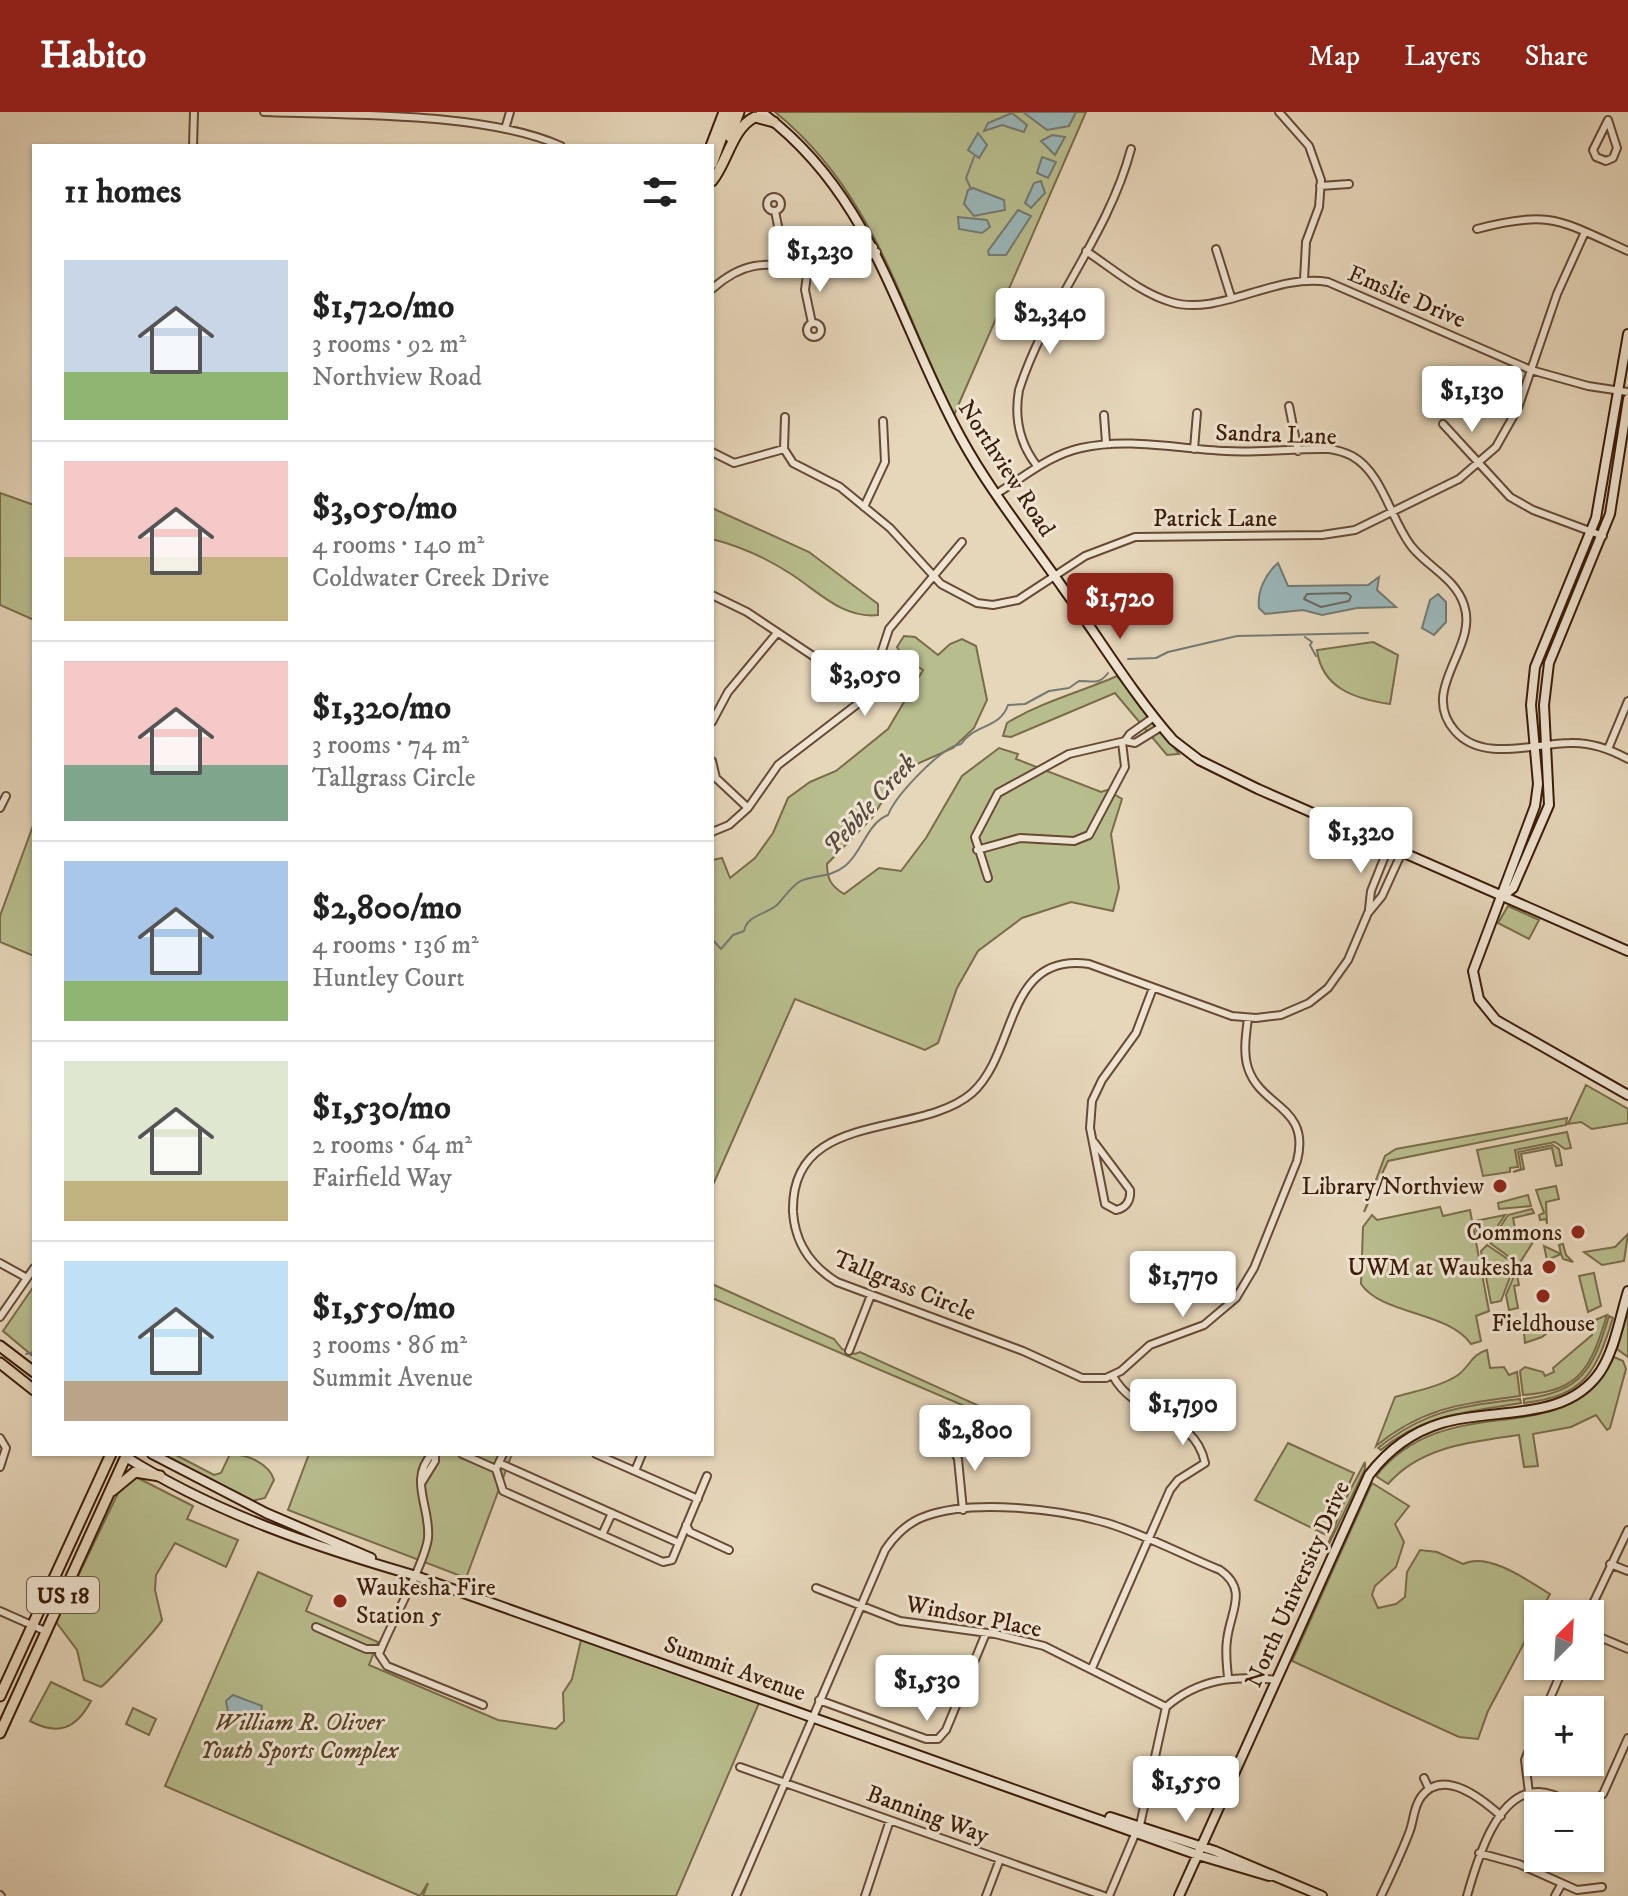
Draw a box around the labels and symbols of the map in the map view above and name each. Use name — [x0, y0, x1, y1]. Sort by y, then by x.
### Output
pin: $1,230 — [755, 226, 885, 294]
street label: Emslie Drive — [1343, 259, 1470, 335]
pin: $2,340 — [985, 288, 1115, 356]
pin: $1,130 — [1407, 366, 1537, 434]
street label: Northview Road — [951, 395, 1061, 542]
street label: Sandra Lane — [1215, 418, 1337, 452]
street label: Patrick Lane — [1153, 504, 1277, 534]
pin: $1,720 — [1055, 573, 1185, 641]
pin: $3,050 — [800, 650, 930, 718]
water label: Pebble Creek — [816, 748, 924, 862]
pin: $1,320 — [1296, 807, 1426, 875]
place label: Library/Northview — [1302, 1172, 1485, 1202]
marker: Library/Northview — [1491, 1177, 1509, 1195]
place label: Commons — [1466, 1218, 1562, 1248]
marker: Commons — [1569, 1223, 1587, 1241]
street label: Tallgrass Circle — [829, 1244, 980, 1328]
pin: $1,770 — [1118, 1251, 1248, 1319]
place label: UWM at Waukesha — [1348, 1253, 1534, 1283]
marker: UWM at Waukesha — [1540, 1258, 1558, 1276]
marker: Fieldhouse — [1534, 1287, 1552, 1305]
place label: Fieldhouse — [1491, 1309, 1595, 1339]
pin: $1,790 — [1118, 1379, 1248, 1447]
pin: $2,800 — [910, 1405, 1040, 1473]
street label: North University Drive — [1239, 1476, 1357, 1692]
place label: Waukesha Fire Station 5 — [355, 1573, 496, 1631]
road number: US 18 — [27, 1577, 99, 1613]
street label: Windsor Place — [902, 1589, 1044, 1645]
marker: Waukesha Fire Station 5 — [331, 1592, 349, 1610]
north arrow — [1524, 1600, 1604, 1680]
street label: Summit Avenue — [660, 1629, 810, 1708]
pin: $1,530 — [862, 1655, 992, 1723]
park label: William R. Oliver Youth Sports Complex — [200, 1708, 400, 1766]
pin: $1,550 — [1121, 1756, 1251, 1824]
street label: Banning Way — [862, 1779, 994, 1851]

